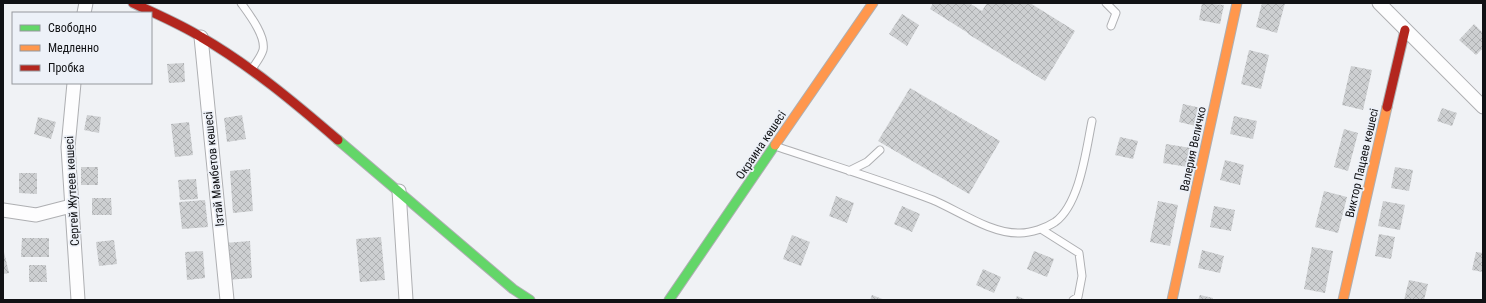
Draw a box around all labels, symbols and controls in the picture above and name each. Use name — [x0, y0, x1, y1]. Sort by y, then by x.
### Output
legend — [12, 12, 152, 84]
text: Свободно — [48, 21, 97, 35]
text: Медленно — [48, 41, 99, 55]
text: Пробка — [48, 61, 85, 75]
street label: Валерия Величко — [1177, 105, 1209, 193]
street label: Виктор Пацаев көшесі — [1343, 107, 1381, 219]
street label: Окраина көшесі — [733, 108, 789, 182]
street label: Ізтай Мәмбетов көшесі — [201, 111, 227, 227]
street label: Сергей Жутеев көшесі — [62, 136, 82, 246]

